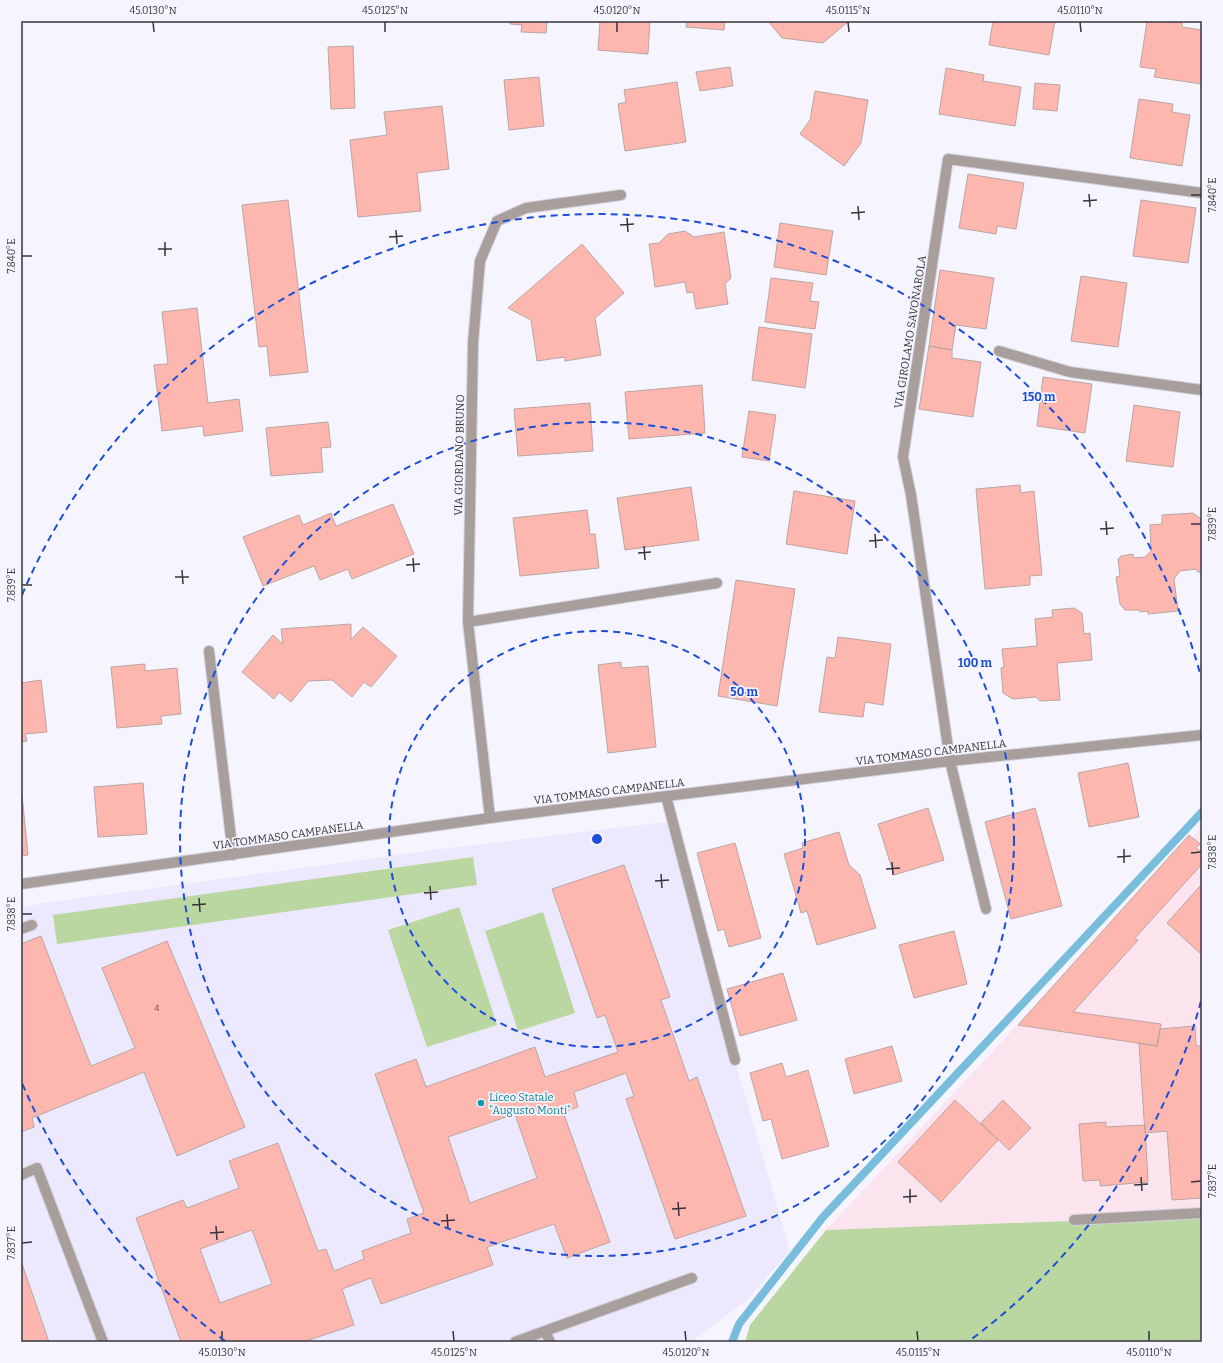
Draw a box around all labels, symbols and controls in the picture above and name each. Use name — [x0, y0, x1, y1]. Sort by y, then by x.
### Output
text: 45.0130°N — [129, 5, 177, 17]
text: 45.0125°N — [362, 5, 408, 17]
text: 45.0120°N — [594, 5, 641, 17]
text: 45.0115°N — [826, 5, 870, 17]
text: 45.0110°N — [1057, 5, 1103, 17]
text: 7.840°E — [1207, 177, 1219, 213]
text: 7.840°E — [6, 238, 18, 274]
street label: VIA GIROLAMO SAVONAROLA — [892, 254, 929, 410]
text: 150 m — [1023, 390, 1056, 404]
street label: VIA GIORDANO BRUNO — [452, 394, 467, 516]
text: 7.839°E — [1207, 507, 1219, 541]
text: 7.839°E — [6, 568, 18, 602]
text: 100 m — [958, 656, 993, 670]
text: 50 m — [730, 685, 758, 699]
street label: VIA TOMMASO CAMPANELLA — [855, 737, 1007, 768]
street label: VIA TOMMASO CAMPANELLA — [533, 776, 685, 807]
street label: VIA TOMMASO CAMPANELLA — [212, 818, 364, 852]
centre of rings — [590, 832, 604, 846]
text: 7.838°E — [1207, 835, 1219, 869]
text: 7.838°E — [6, 897, 18, 931]
house number: 4 — [154, 1003, 160, 1013]
place label: Liceo Statale "Augusto Monti" — [489, 1091, 571, 1117]
marker: Liceo Statale "Augusto Monti" — [476, 1098, 486, 1108]
text: 7.837°E — [1207, 1164, 1219, 1198]
text: 7.837°E — [6, 1226, 18, 1260]
text: 45.0130°N — [198, 1347, 246, 1359]
text: 45.0125°N — [431, 1347, 477, 1359]
text: 45.0120°N — [663, 1347, 710, 1359]
text: 45.0115°N — [896, 1347, 940, 1359]
text: 45.0110°N — [1126, 1347, 1172, 1359]

